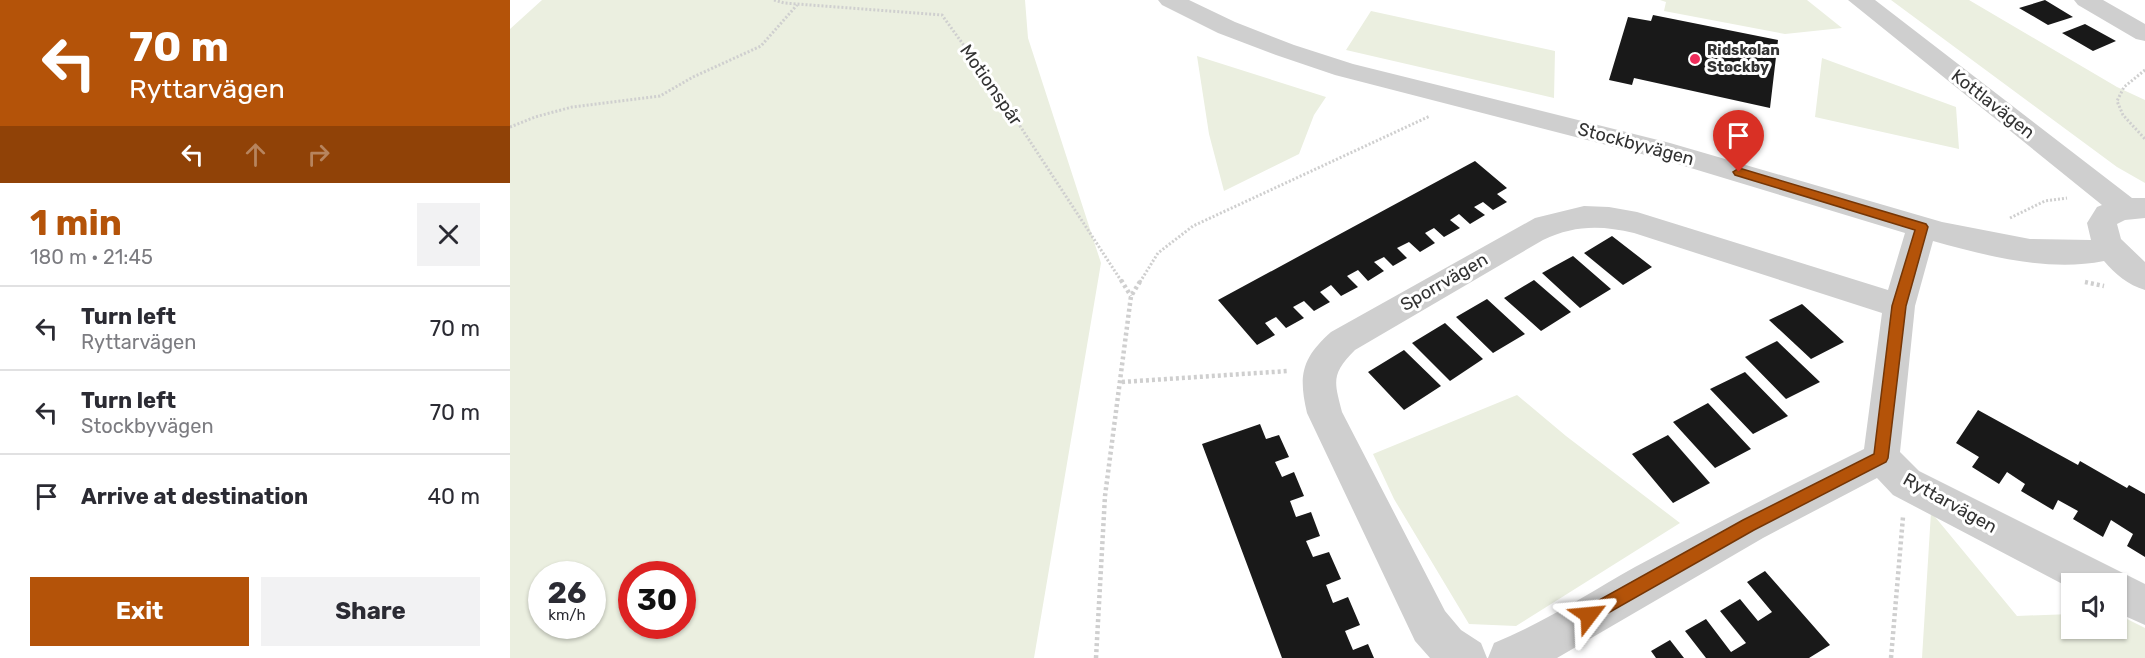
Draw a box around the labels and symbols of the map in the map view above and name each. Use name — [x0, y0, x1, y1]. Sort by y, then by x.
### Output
street label: Motionspår — [955, 40, 1027, 130]
place label: Ridskolan Stockby — [1707, 41, 1780, 76]
marker: Ridskolan Stockby — [1688, 52, 1702, 66]
street label: Kottlavägen — [1947, 65, 2039, 143]
pin — [1713, 110, 1764, 172]
street label: Stockbyvägen — [1575, 118, 1697, 170]
street label: Sporrvägen — [1396, 248, 1492, 316]
street label: Ryttarvägen — [1899, 468, 2001, 538]
speed limit sign: 30 — [618, 561, 696, 639]
position arrow — [1557, 583, 1621, 647]

